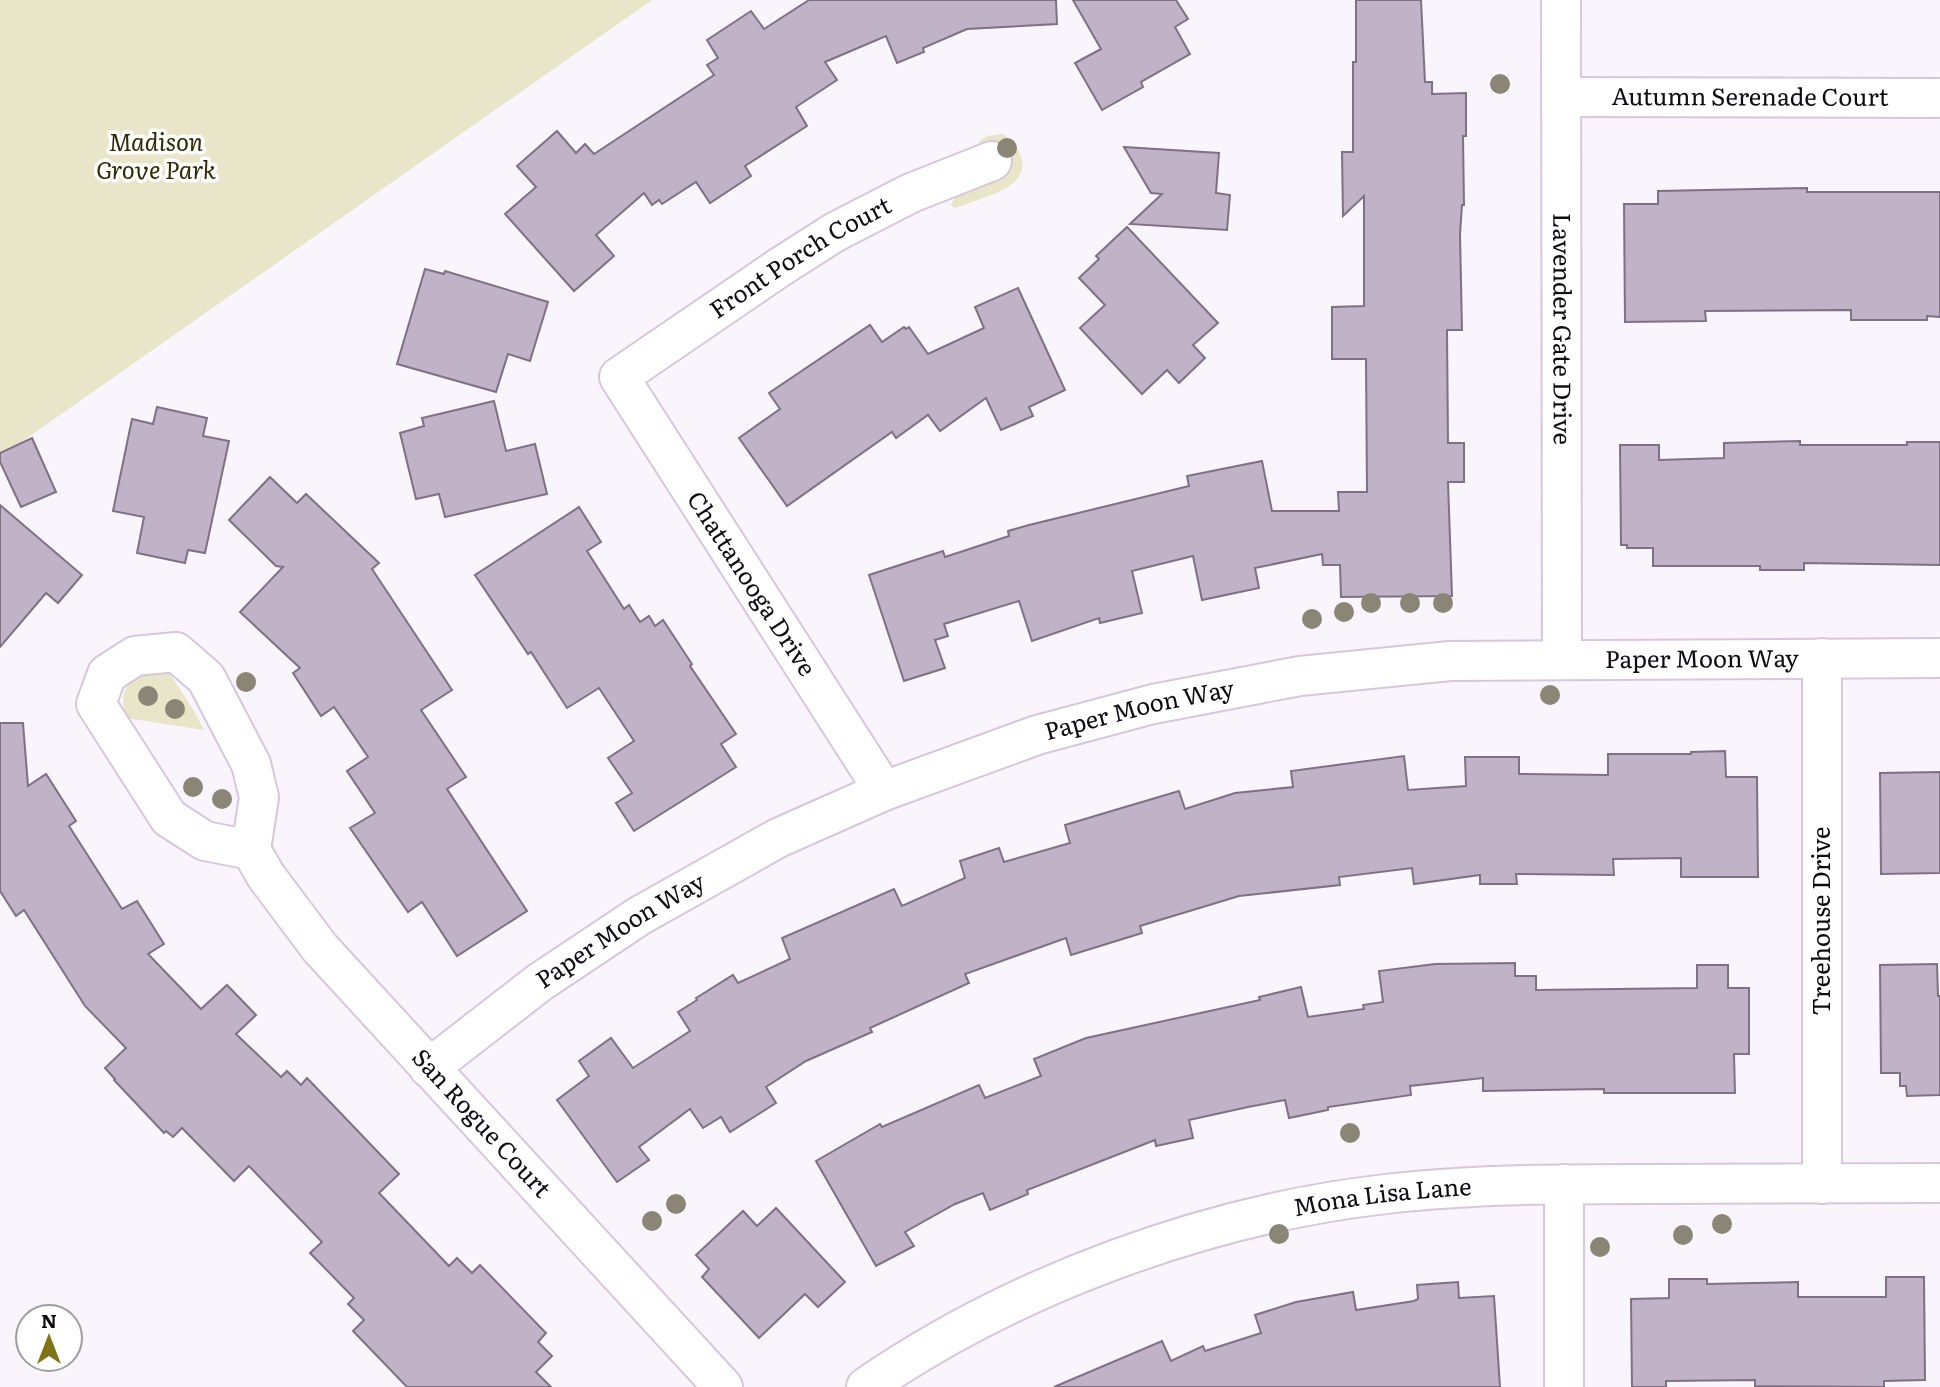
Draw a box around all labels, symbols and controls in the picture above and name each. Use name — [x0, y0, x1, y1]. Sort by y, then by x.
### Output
street label: Autumn Serenade Court — [1611, 77, 1889, 113]
park label: Madison Grove Park — [96, 123, 217, 186]
street label: Front Porch Court — [701, 186, 897, 325]
street label: Lavender Gate Drive — [1546, 213, 1582, 445]
street label: Chattanooga Drive — [680, 483, 826, 682]
street label: Paper Moon Way — [1605, 639, 1799, 675]
street label: Paper Moon Way — [1040, 669, 1237, 747]
street label: Treehouse Drive — [1802, 827, 1837, 1015]
street label: Paper Moon Way — [528, 862, 711, 995]
street label: San Rogue Court — [405, 1040, 561, 1204]
street label: Mona Lisa Lane — [1290, 1167, 1472, 1223]
north arrow — [14, 1303, 84, 1373]
text: N — [41, 1306, 57, 1334]

